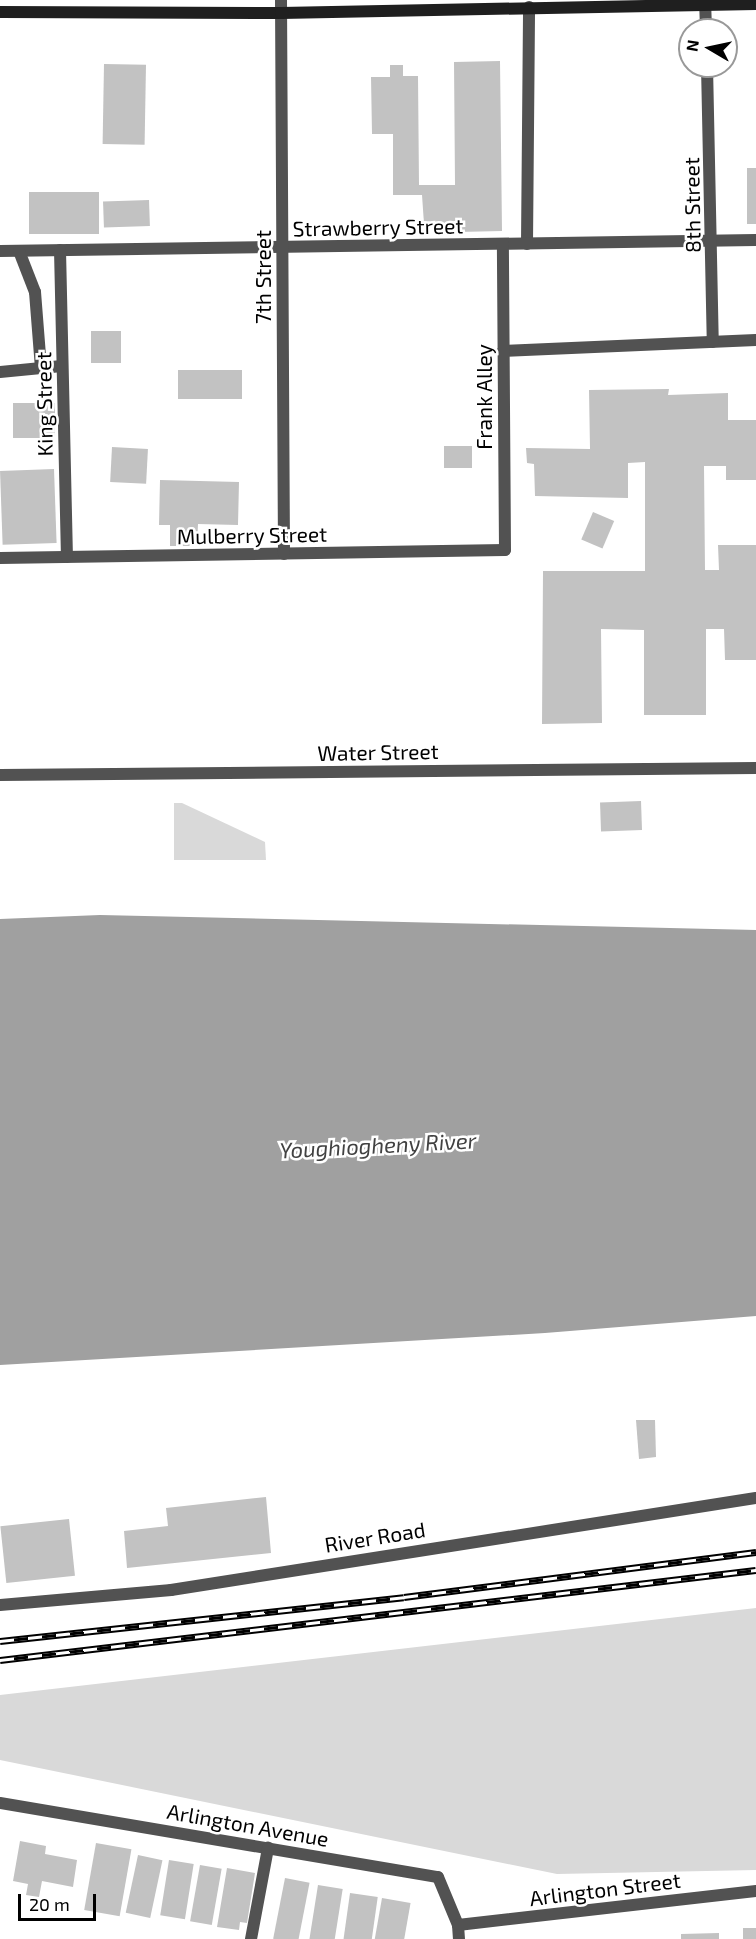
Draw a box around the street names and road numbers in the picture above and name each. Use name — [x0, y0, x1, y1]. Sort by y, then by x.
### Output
street label: 8th Street — [679, 157, 705, 253]
street label: Strawberry Street — [292, 213, 464, 241]
street label: 7th Street — [250, 230, 276, 324]
street label: Frank Alley — [471, 344, 497, 450]
street label: King Street — [30, 351, 58, 457]
street label: Mulberry Street — [176, 521, 328, 549]
street label: Water Street — [317, 738, 439, 766]
street label: River Road — [323, 1517, 427, 1557]
street label: Arlington Avenue — [165, 1798, 331, 1852]
street label: Arlington Street — [528, 1867, 682, 1911]

